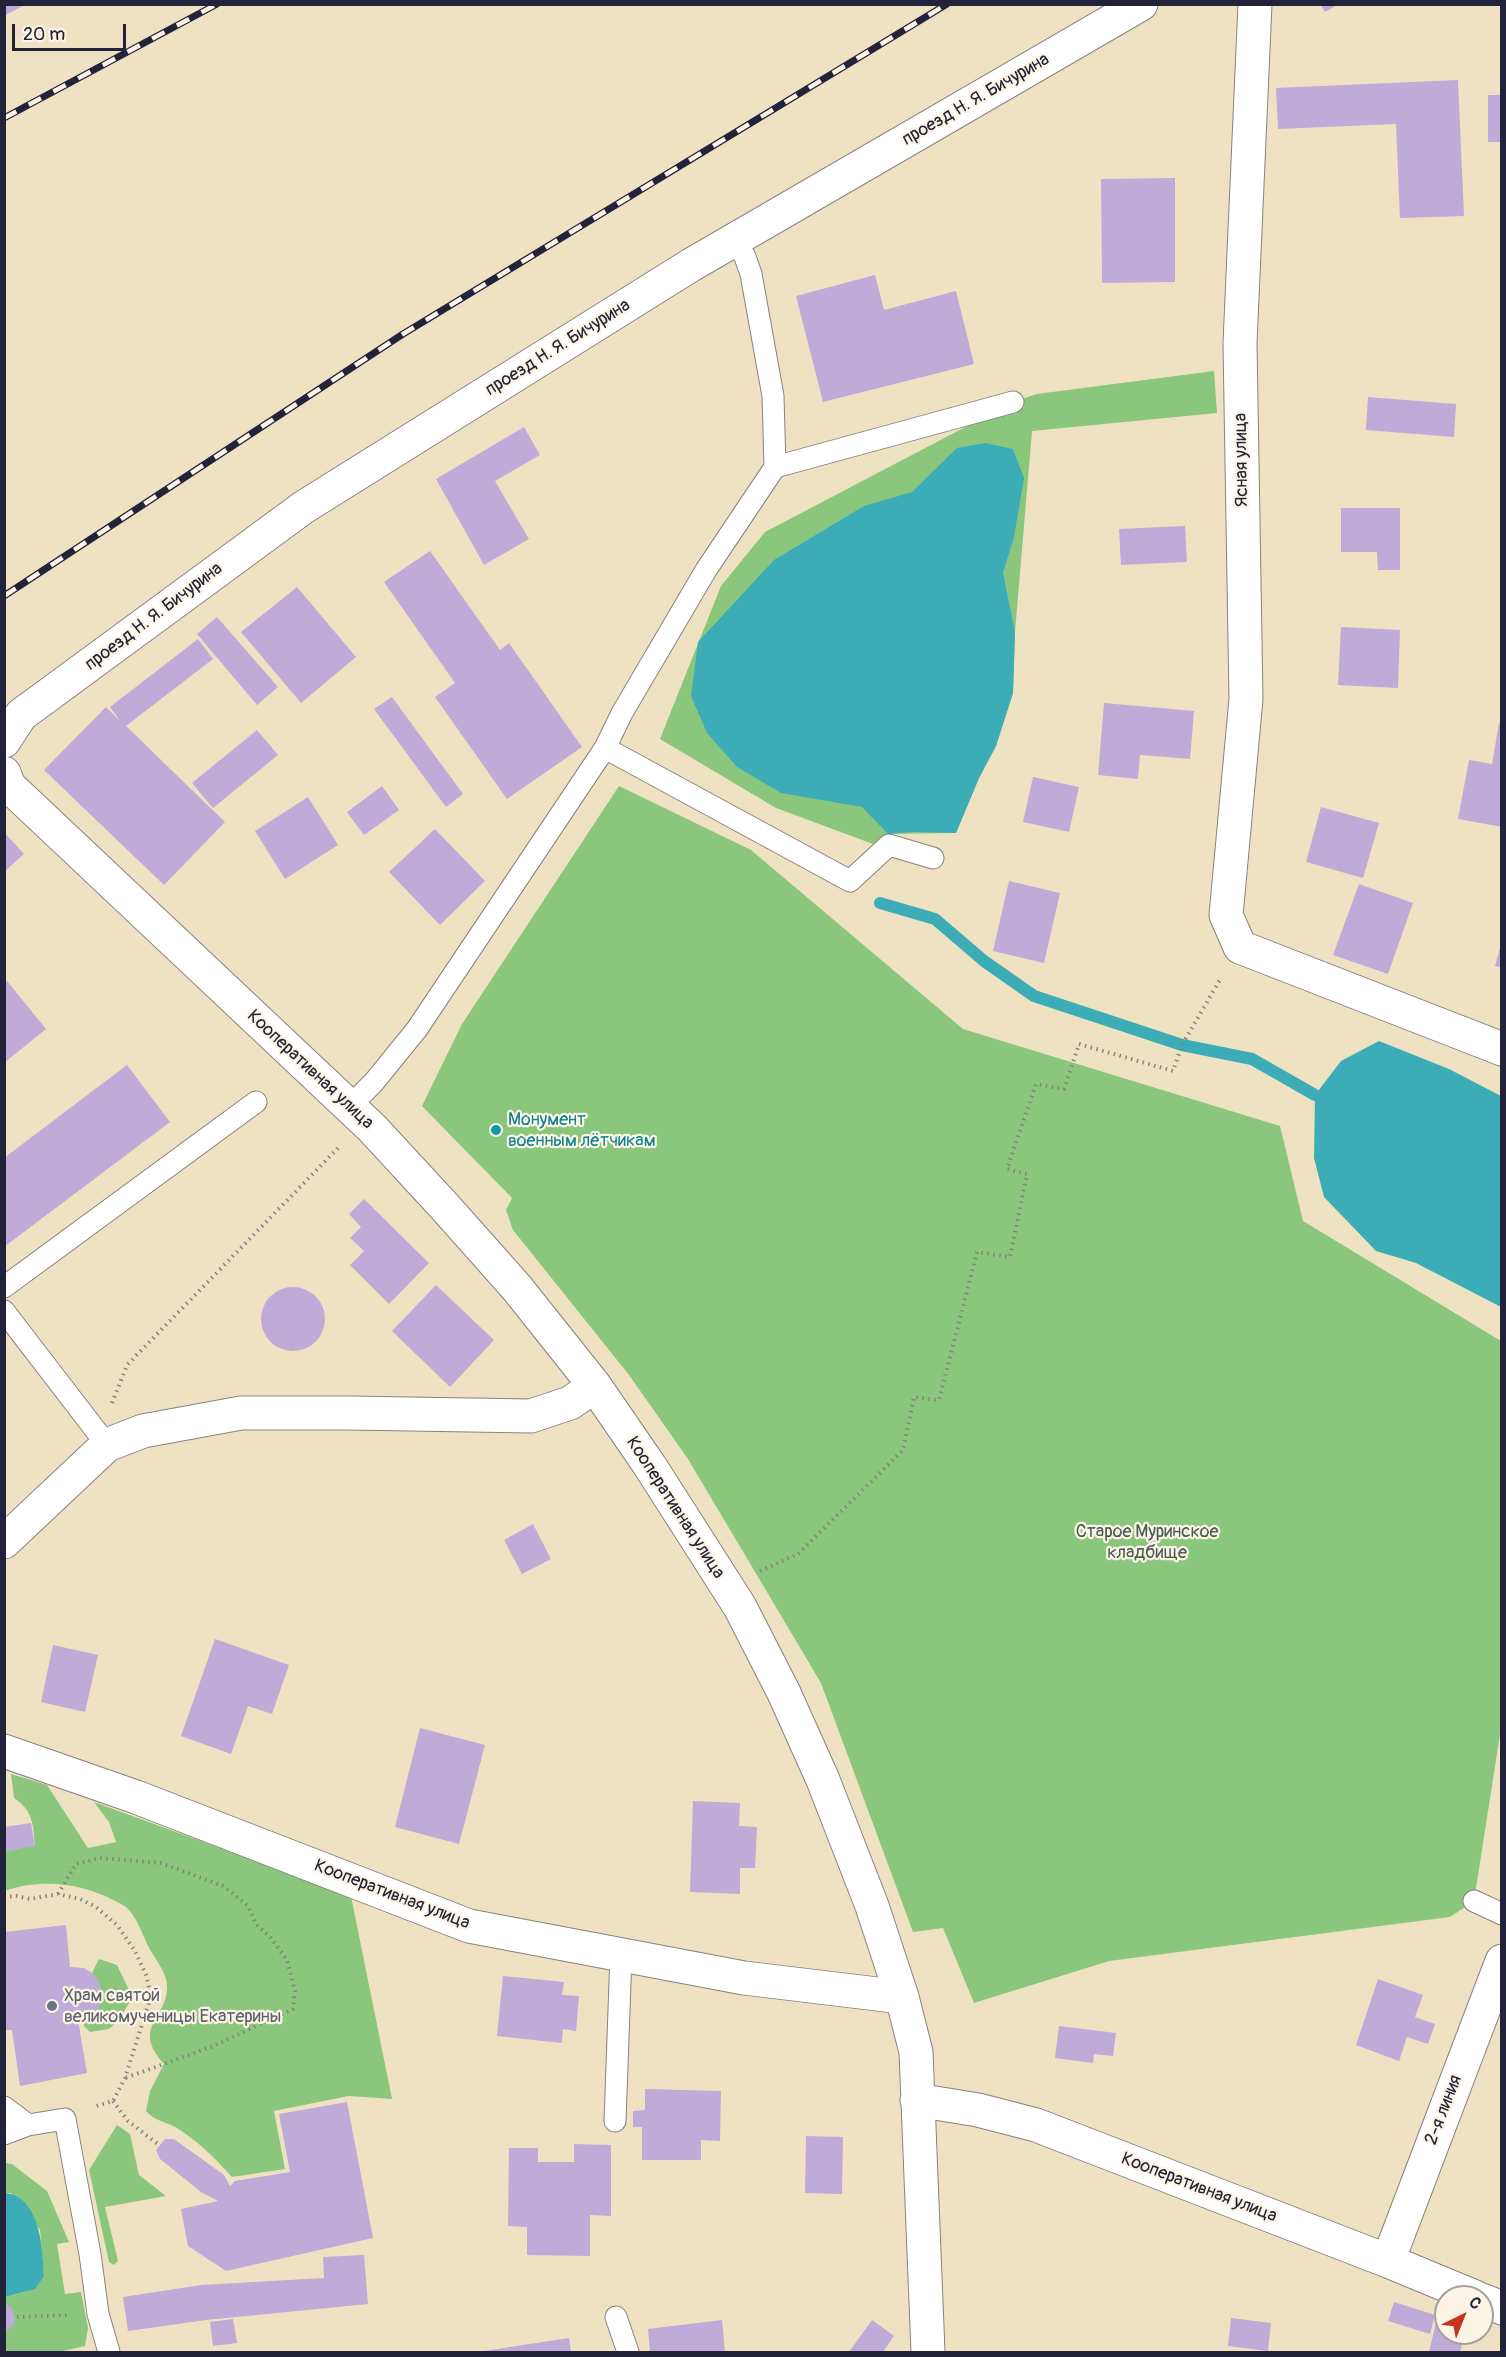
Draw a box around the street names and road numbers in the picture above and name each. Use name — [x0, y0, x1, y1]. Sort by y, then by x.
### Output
street label: проезд Н. Я. Бичурина — [898, 49, 1054, 151]
street label: проезд Н. Я. Бичурина — [482, 295, 634, 401]
street label: Ясная улица — [1230, 413, 1254, 507]
street label: проезд Н. Я. Бичурина — [81, 558, 227, 676]
street label: Кооперативная улица — [242, 1006, 378, 1134]
street label: Кооперативная улица — [621, 1433, 729, 1583]
street label: Кооперативная улица — [311, 1855, 473, 1935]
street label: 2-я линия — [1421, 2072, 1467, 2148]
street label: Кооперативная улица — [1118, 2148, 1280, 2228]

